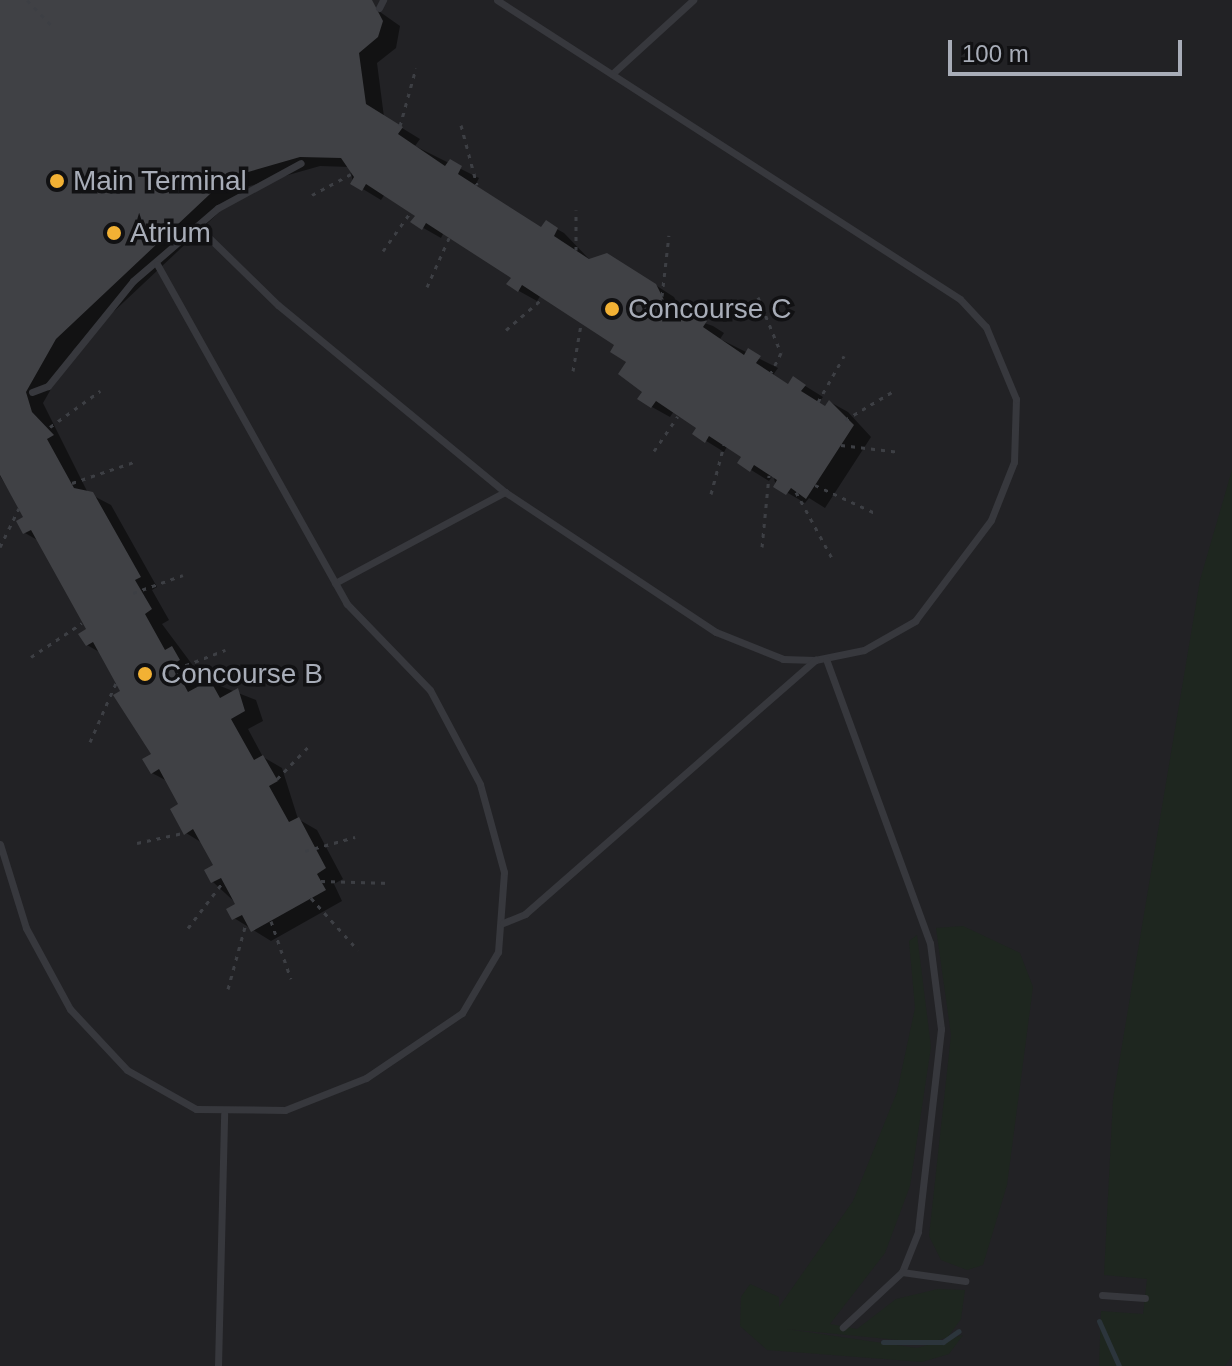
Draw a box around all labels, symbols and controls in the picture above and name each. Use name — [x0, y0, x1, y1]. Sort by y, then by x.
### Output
scale bar — [952, 24, 1186, 74]
text: 100 m — [962, 40, 1029, 67]
place label: Main Terminal — [73, 164, 247, 198]
marker: Main Terminal — [48, 172, 66, 190]
place label: Atrium — [130, 216, 211, 250]
marker: Atrium — [105, 224, 123, 242]
place label: Concourse C — [628, 292, 791, 326]
marker: Concourse C — [603, 300, 621, 318]
place label: Concourse B — [161, 657, 323, 691]
marker: Concourse B — [136, 665, 154, 683]

